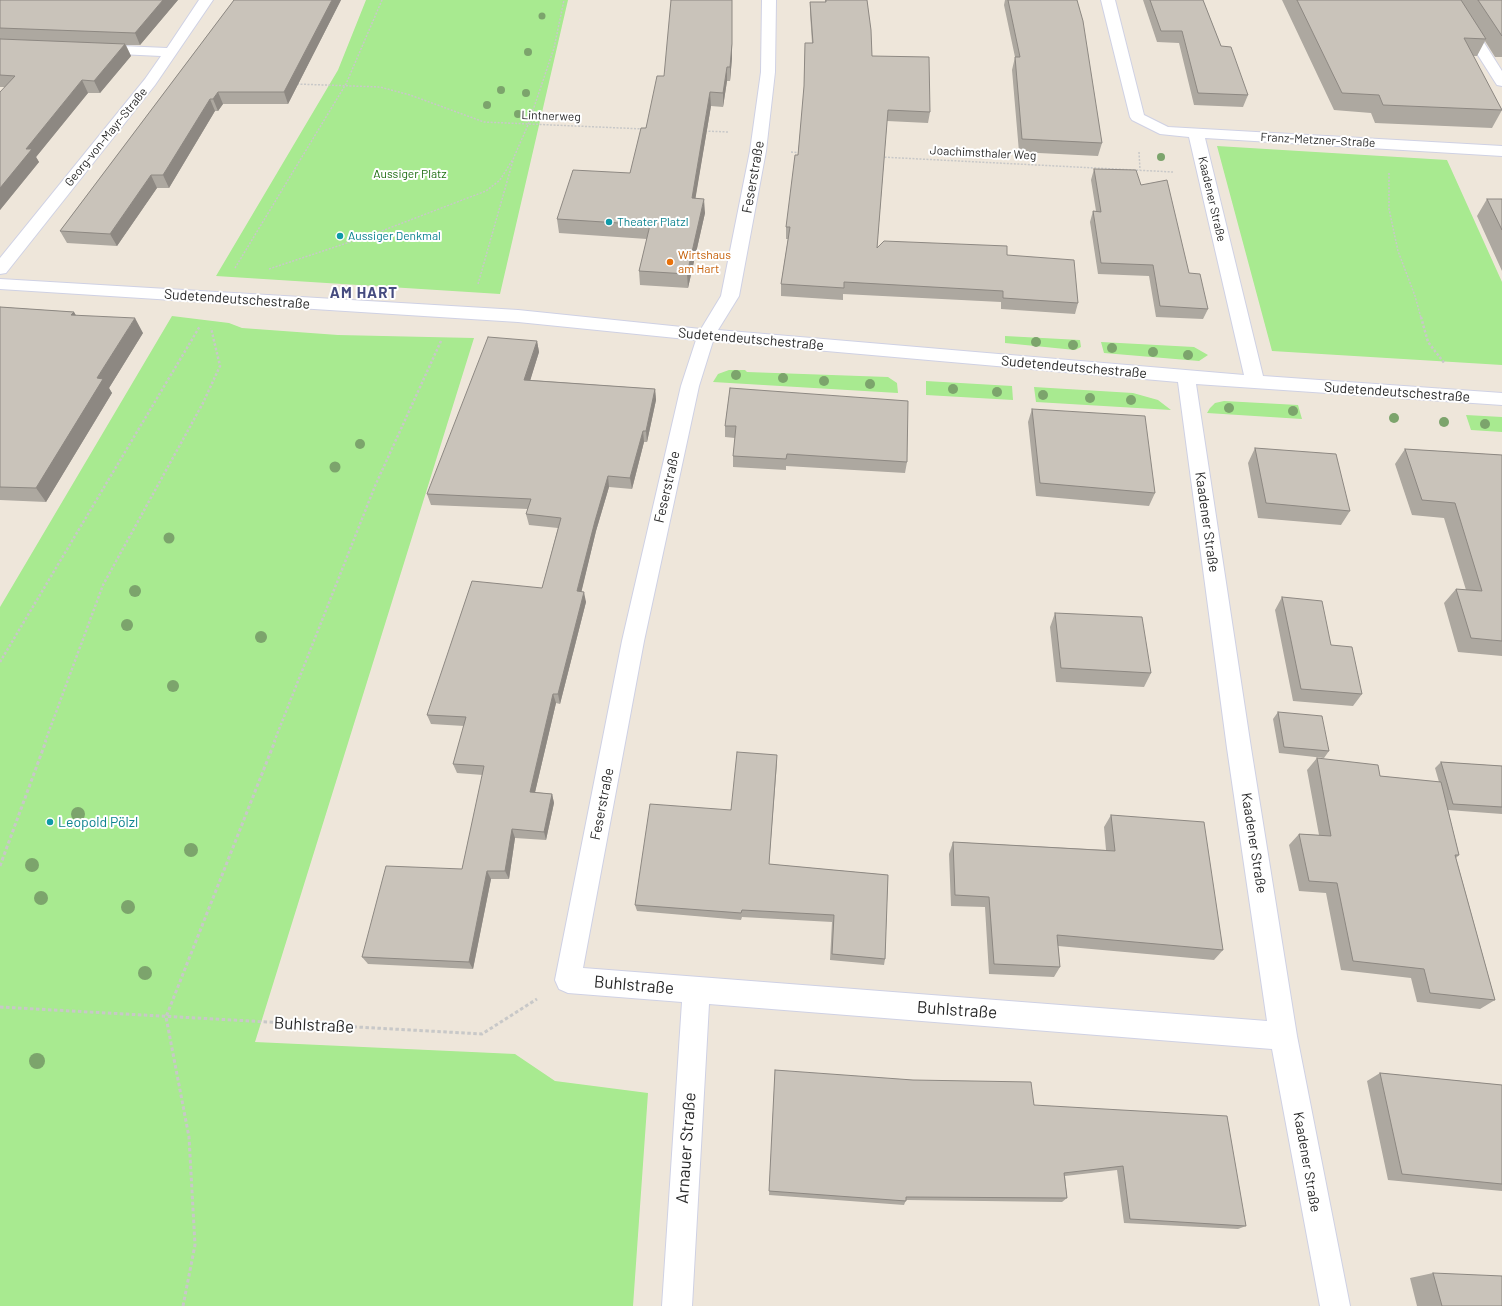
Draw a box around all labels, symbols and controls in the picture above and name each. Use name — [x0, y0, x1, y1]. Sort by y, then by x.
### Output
street label: Georg-von-Mayr-Straße — [62, 85, 150, 189]
street label: Lintnerweg — [521, 108, 581, 124]
street label: Franz-Metzner-Straße — [1260, 130, 1376, 150]
street label: Feserstraße — [738, 139, 768, 215]
street label: Joachimsthaler Weg — [929, 143, 1037, 163]
street label: Kaadener Straße — [1195, 155, 1229, 243]
park label: Aussiger Platz — [373, 167, 447, 181]
place label: Theater Platzl — [617, 215, 688, 229]
marker: Theater Platzl — [604, 217, 614, 227]
place label: Aussiger Denkmal — [348, 229, 441, 243]
marker: Aussiger Denkmal — [335, 231, 345, 241]
place label: Wirtshaus am Hart — [678, 248, 731, 276]
marker: Wirtshaus am Hart — [665, 257, 675, 267]
district label: AM HART — [330, 284, 398, 302]
street label: Sudetendeutschestraße — [163, 286, 311, 312]
street label: Sudetendeutschestraße — [677, 324, 825, 354]
street label: Sudetendeutschestraße — [1000, 352, 1148, 382]
street label: Sudetendeutschestraße — [1323, 379, 1471, 405]
street label: Feserstraße — [651, 449, 683, 525]
street label: Kaadener Straße — [1192, 471, 1222, 573]
street label: Feserstraße — [587, 766, 617, 842]
street label: Kaadener Straße — [1238, 792, 1270, 894]
place label: Leopold Pölzl — [58, 814, 138, 830]
marker: Leopold Pölzl — [45, 817, 55, 827]
street label: Buhlstraße — [593, 971, 675, 999]
street label: Buhlstraße — [916, 997, 998, 1023]
street label: Buhlstraße — [273, 1013, 355, 1037]
street label: Arnauer Straße — [672, 1092, 700, 1204]
street label: Kaadener Straße — [1290, 1111, 1324, 1213]

